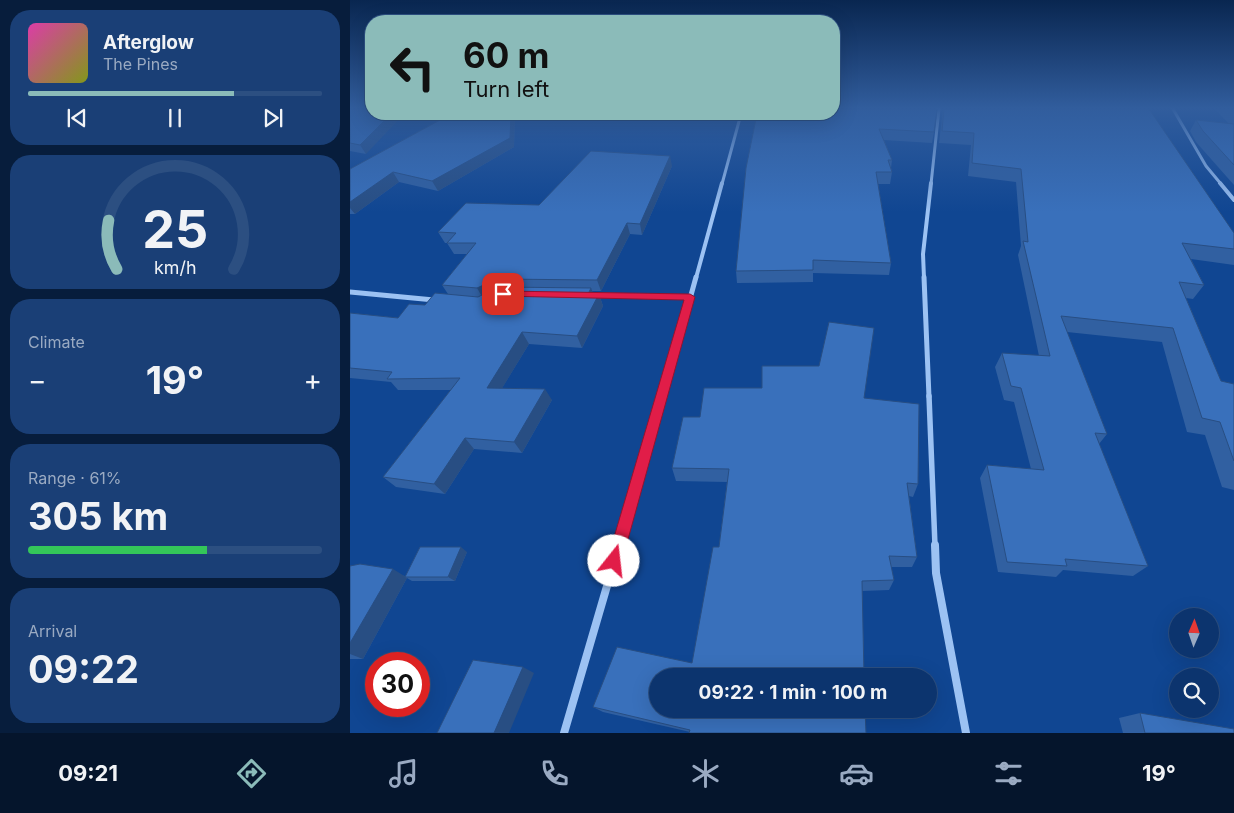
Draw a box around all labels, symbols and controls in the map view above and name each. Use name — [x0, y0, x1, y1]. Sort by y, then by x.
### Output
text: Afterglow — [103, 31, 194, 54]
text: 60 m — [463, 34, 550, 76]
icon: left — [380, 35, 445, 100]
text: The Pines — [103, 54, 178, 74]
text: Turn left — [463, 76, 549, 102]
icon: previous — [63, 104, 91, 132]
icon: pause — [161, 104, 189, 132]
icon: next — [259, 104, 287, 132]
text: 25 — [142, 198, 208, 261]
text: km/h — [154, 257, 196, 278]
pin — [482, 273, 524, 315]
icon: arrive — [489, 280, 517, 308]
text: Climate — [28, 332, 85, 352]
text: 19° — [146, 357, 204, 403]
text: − — [28, 363, 47, 397]
text: + — [303, 363, 322, 397]
text: Range · 61% — [28, 468, 122, 488]
text: 305 km — [28, 493, 168, 539]
position arrow — [587, 534, 639, 586]
north arrow — [1169, 608, 1219, 658]
map controls — [1169, 608, 1219, 718]
text: Arrival — [28, 621, 77, 641]
text: 09:22 — [28, 646, 139, 692]
speed limit sign: 30 — [365, 652, 430, 717]
button: search — [1169, 668, 1219, 718]
text: 09:22 · 1 min · 100 m — [699, 681, 887, 704]
icon: directions — [234, 756, 269, 791]
icon: music — [386, 756, 421, 791]
icon: phone — [537, 756, 572, 791]
icon: climate — [688, 756, 723, 791]
icon: car — [839, 756, 874, 791]
icon: filters — [991, 756, 1026, 791]
text: 09:21 — [58, 760, 118, 786]
text: 19° — [1142, 760, 1176, 786]

